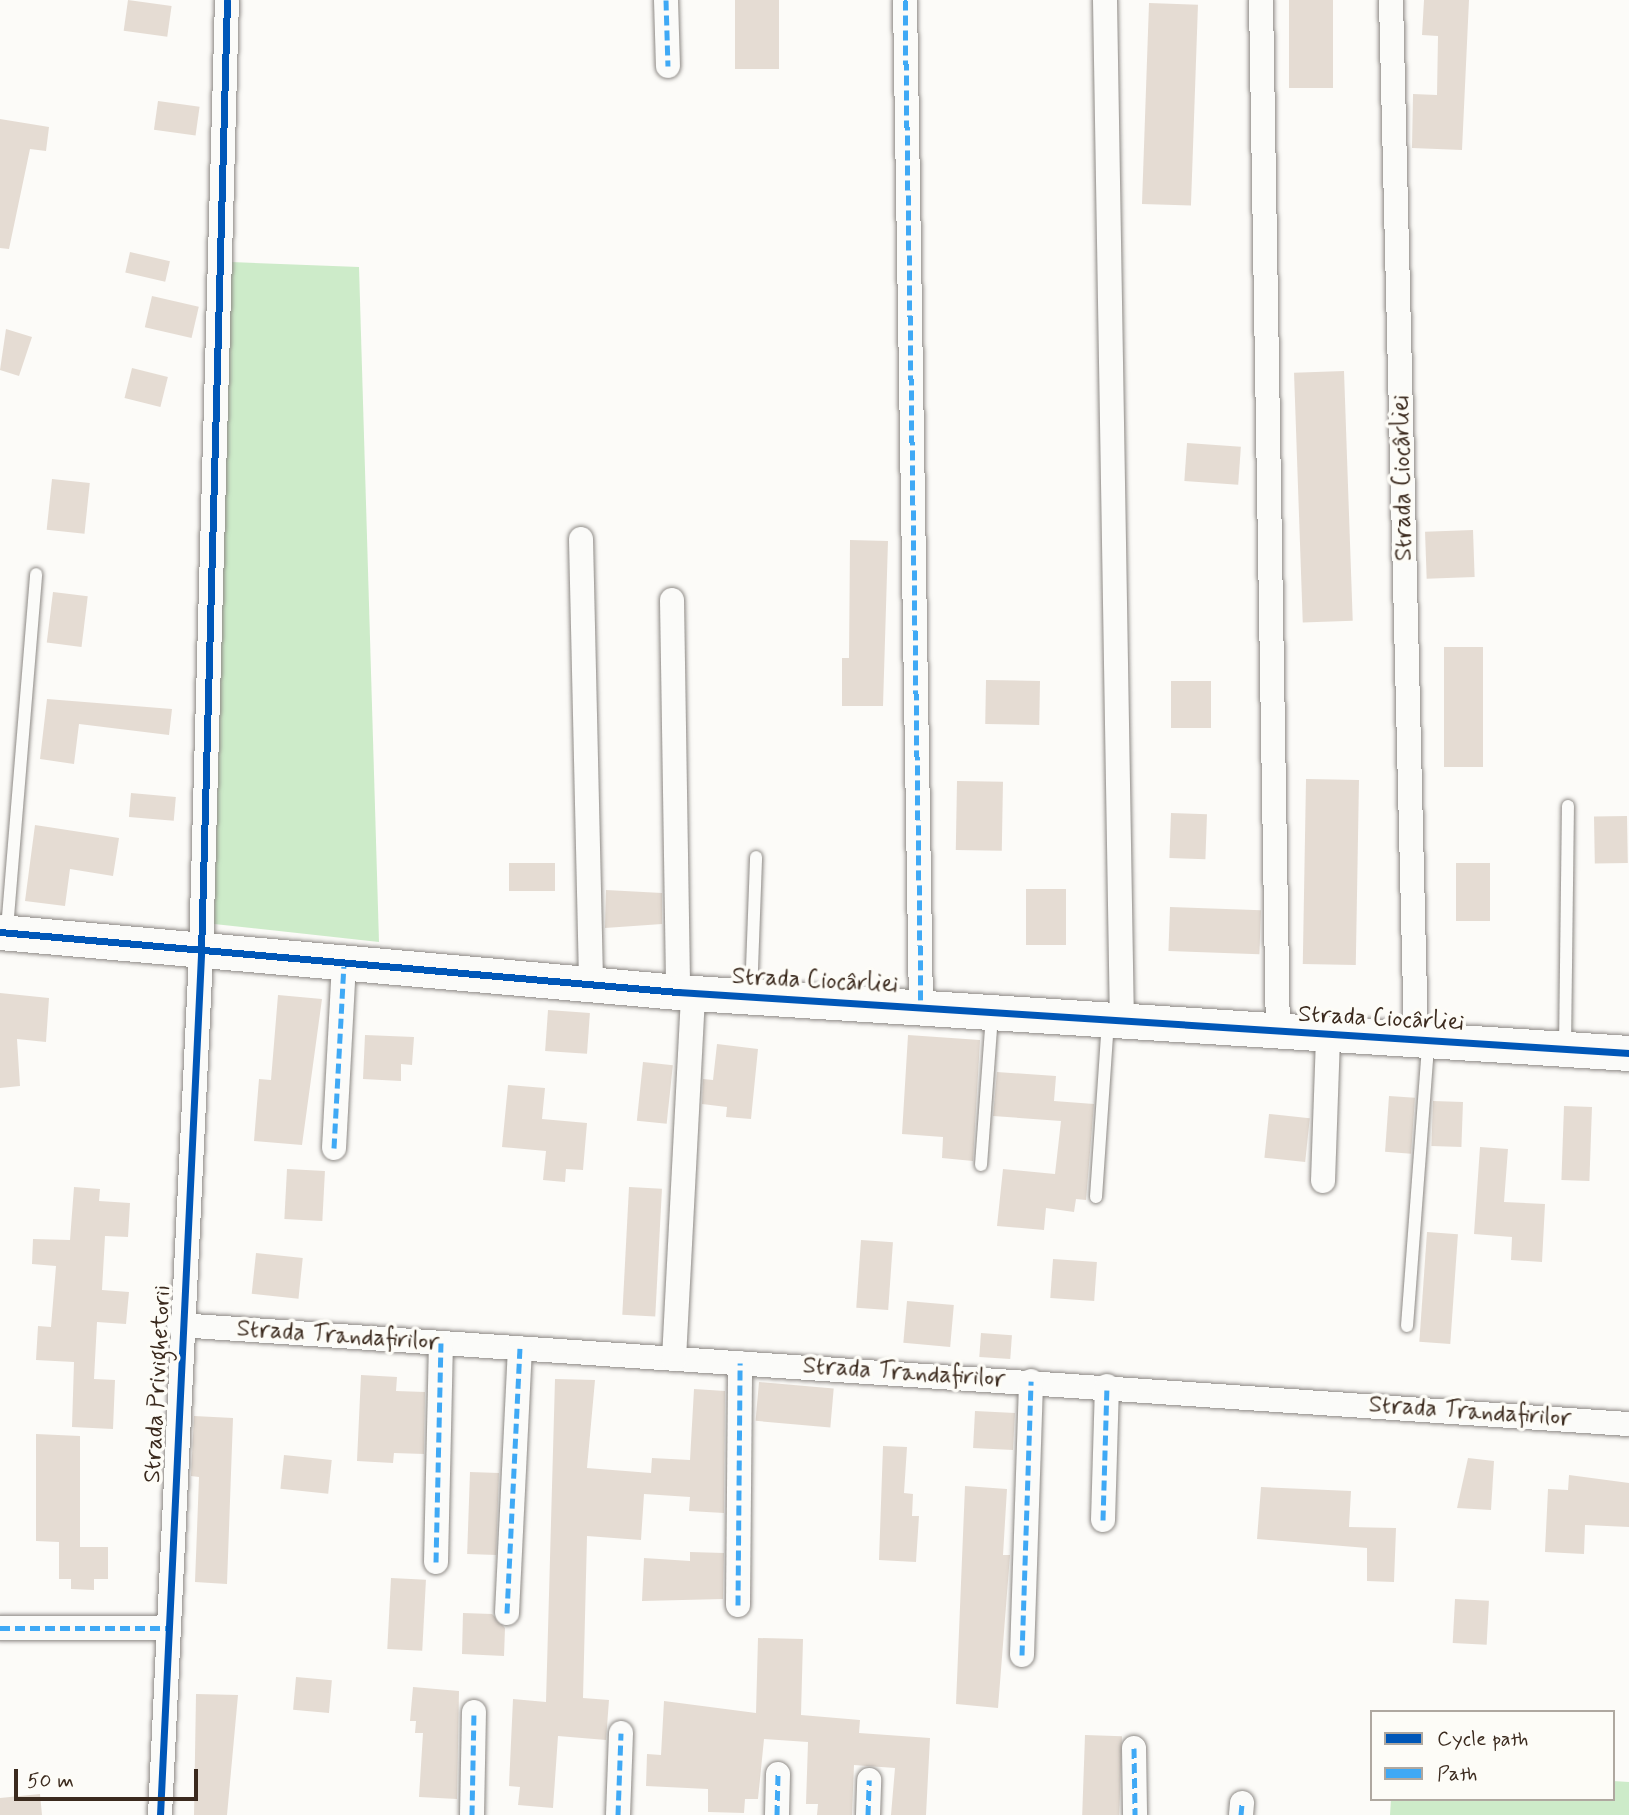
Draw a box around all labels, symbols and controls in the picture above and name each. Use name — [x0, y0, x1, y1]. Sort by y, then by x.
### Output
street label: Strada Ciocârliei — [1387, 393, 1419, 563]
street label: Strada Ciocârliei — [729, 962, 901, 1000]
street label: Strada Ciocârliei — [1295, 1000, 1467, 1038]
street label: Strada Privighetorii — [139, 1286, 177, 1482]
street label: Strada Trandafirilor — [236, 1315, 440, 1357]
street label: Strada Trandafirilor — [802, 1352, 1006, 1394]
street label: Strada Trandafirilor — [1368, 1391, 1572, 1433]
legend — [1370, 1710, 1615, 1801]
text: Cycle path — [1437, 1725, 1528, 1753]
scale bar — [18, 1756, 201, 1800]
text: Path — [1437, 1760, 1477, 1788]
text: 50 m — [27, 1767, 74, 1795]

